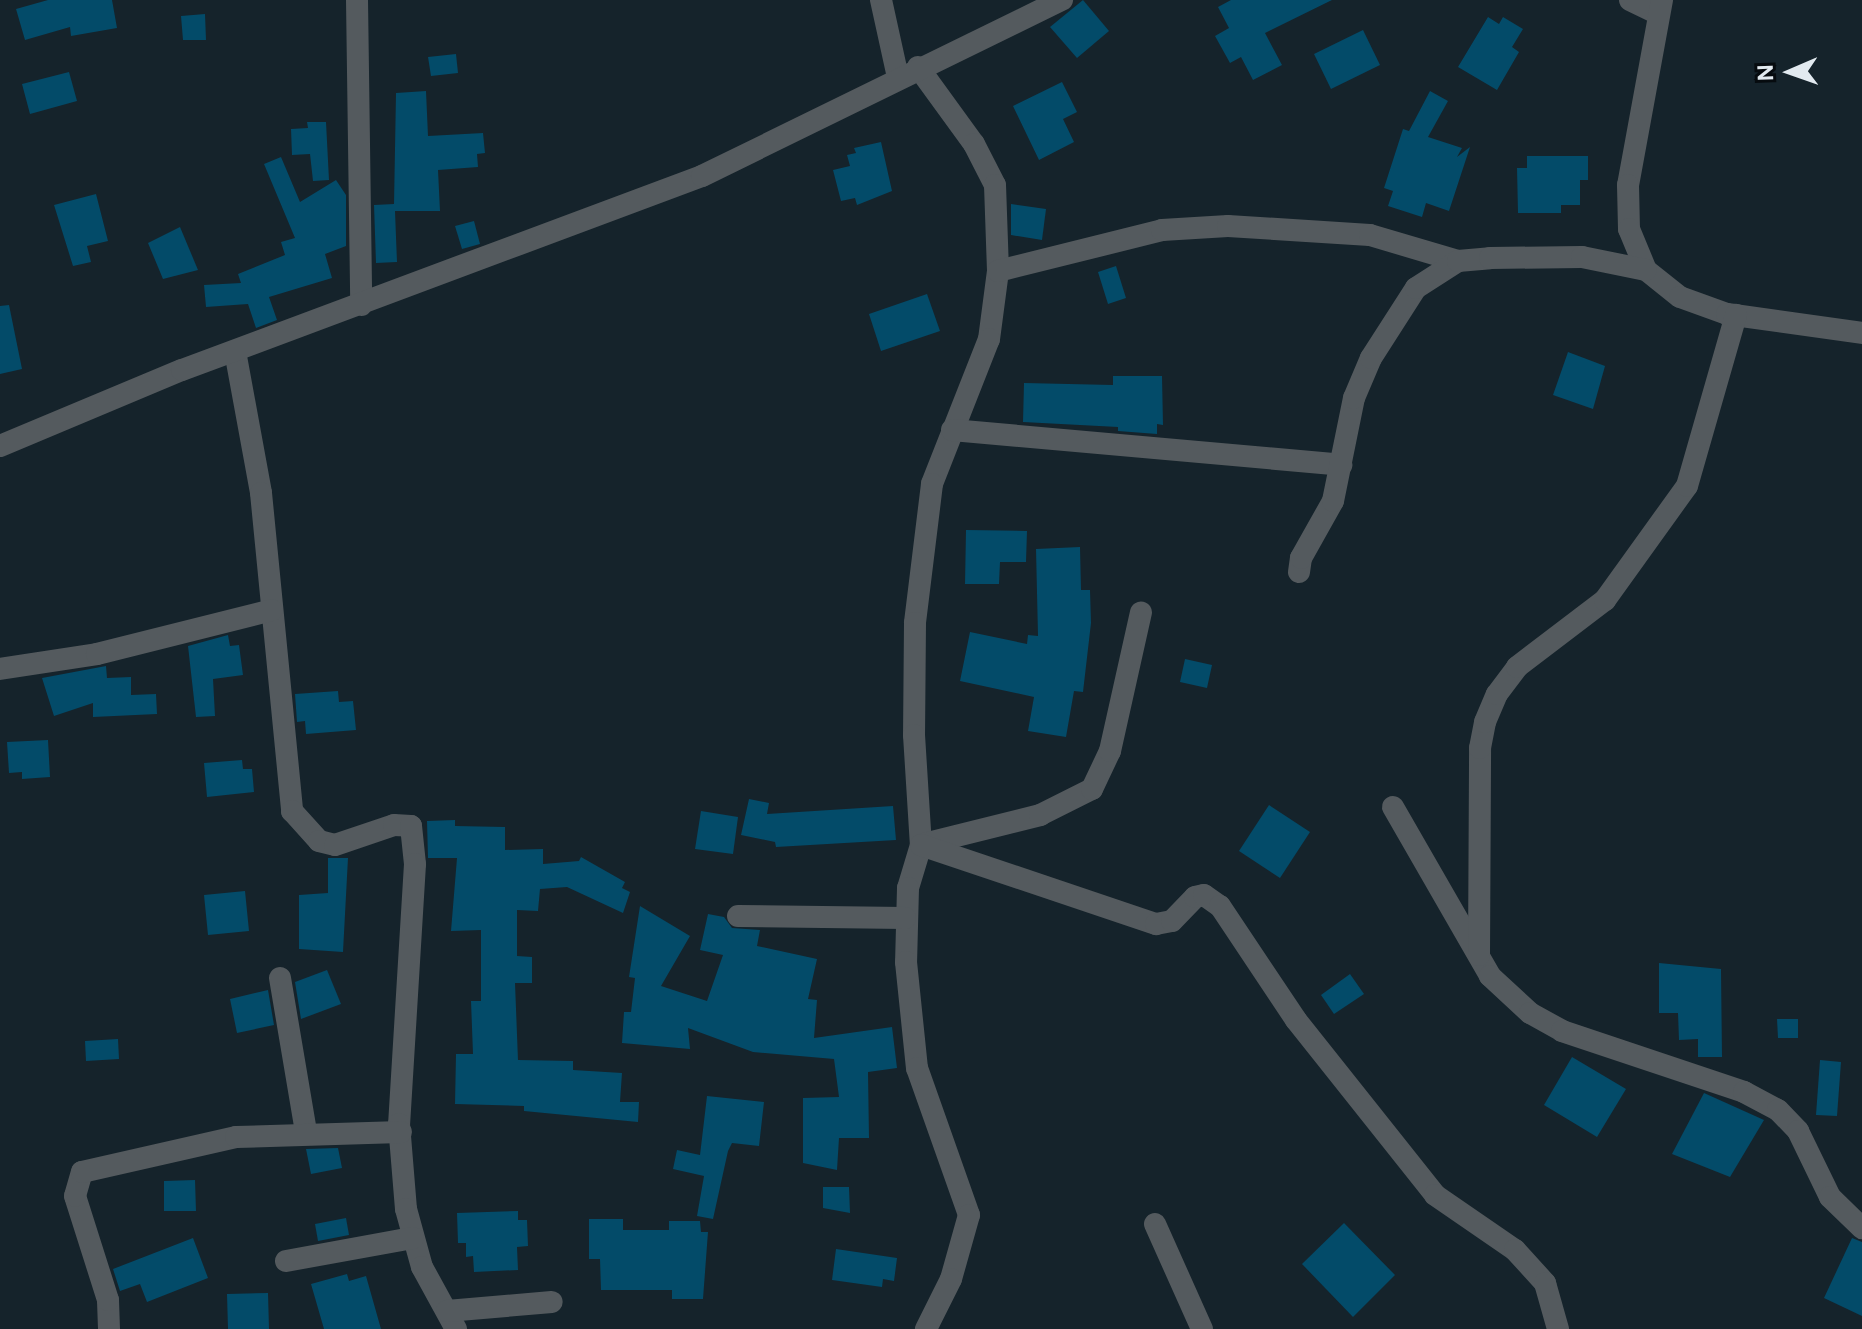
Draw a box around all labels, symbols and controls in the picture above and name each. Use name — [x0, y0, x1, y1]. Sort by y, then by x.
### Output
north arrow — [1750, 32, 1830, 112]
text: N — [1752, 64, 1779, 82]

